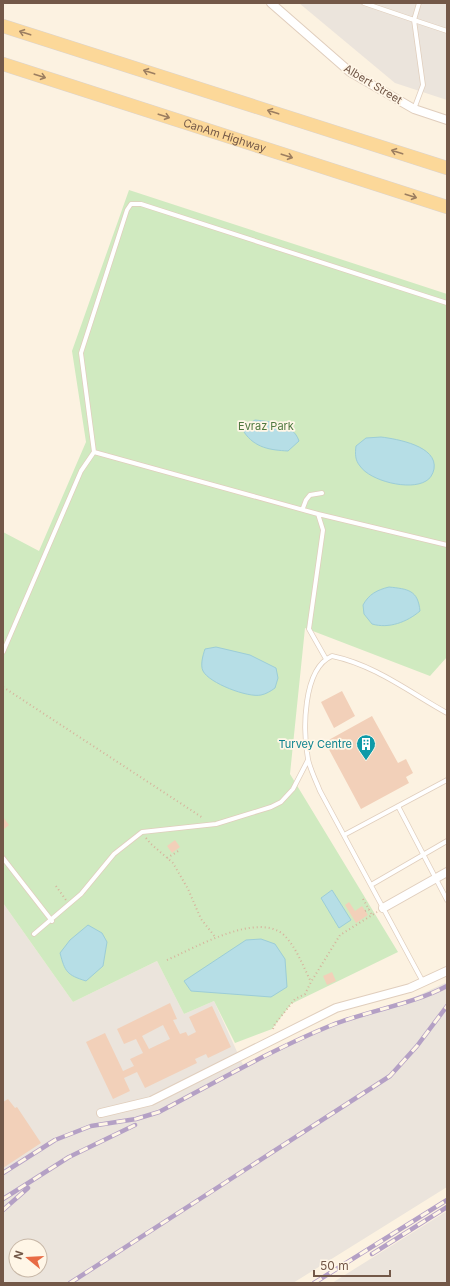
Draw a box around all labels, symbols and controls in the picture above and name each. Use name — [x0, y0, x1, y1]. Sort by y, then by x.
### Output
one-way arrow — [19, 29, 32, 36]
street label: Albert Street — [341, 61, 405, 107]
one-way arrow — [143, 68, 155, 76]
one-way arrow — [33, 73, 46, 80]
one-way arrow — [266, 108, 279, 115]
one-way arrow — [157, 113, 170, 120]
street label: CanAm Highway — [182, 116, 268, 155]
one-way arrow — [390, 148, 403, 155]
one-way arrow — [281, 153, 294, 160]
one-way arrow — [405, 193, 418, 200]
park label: Evraz Park — [238, 419, 294, 433]
building icon: Turvey Centre — [355, 733, 377, 761]
place label: Turvey Centre — [279, 737, 352, 751]
north arrow — [8, 1238, 48, 1278]
text: N — [11, 1249, 26, 1261]
scale bar — [314, 1252, 390, 1278]
text: 50 m — [320, 1258, 349, 1273]

